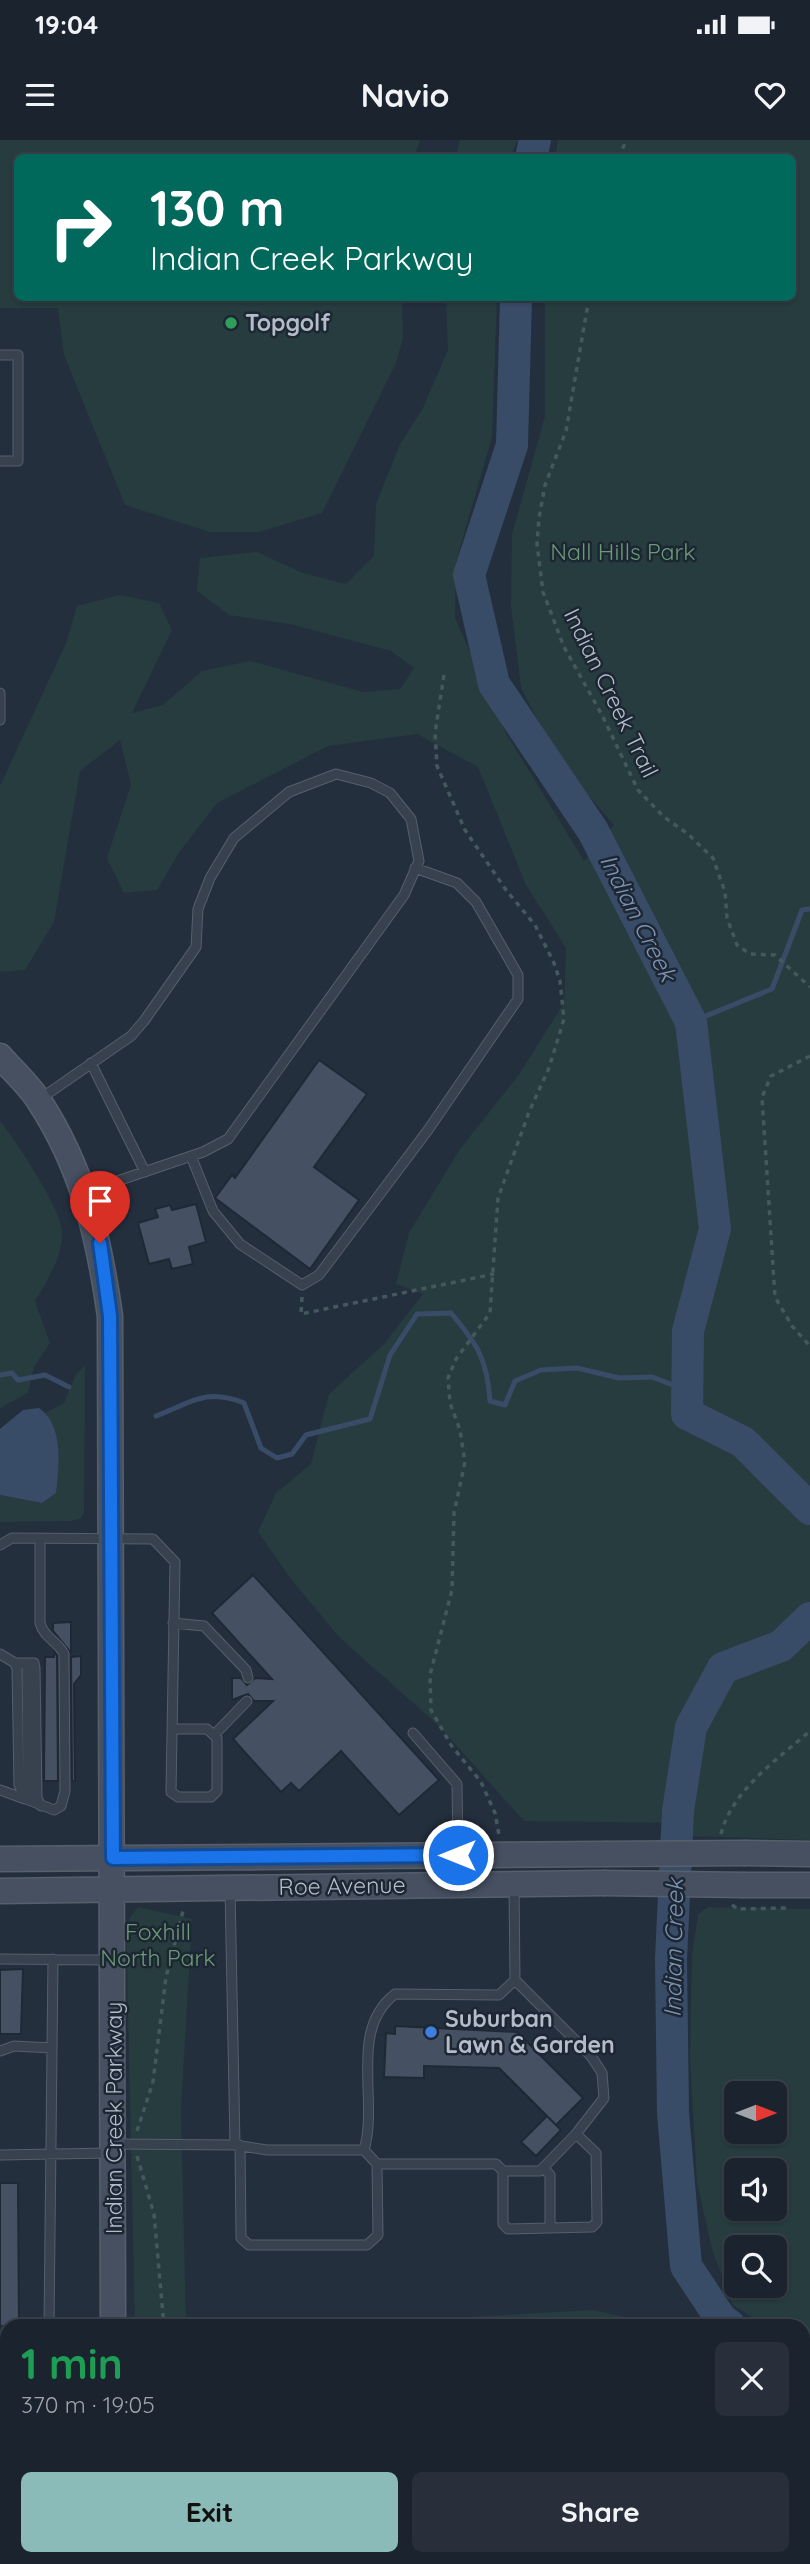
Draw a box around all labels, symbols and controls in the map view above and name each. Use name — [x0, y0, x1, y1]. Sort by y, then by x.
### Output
text: 19:04 — [35, 8, 98, 41]
text: Navio — [361, 75, 449, 115]
icon: menu — [21, 76, 59, 114]
icon: heart — [751, 76, 789, 114]
text: 130 m — [150, 177, 284, 238]
icon: right — [35, 182, 126, 273]
text: Indian Creek Parkway — [150, 238, 473, 278]
place label: Topgolf — [245, 308, 330, 337]
marker: Topgolf — [223, 315, 239, 331]
park label: Nall Hills Park — [550, 537, 696, 566]
street label: Indian Creek Trail — [558, 603, 665, 782]
water label: Indian Creek — [594, 849, 685, 988]
pin — [70, 1171, 130, 1243]
icon: arrive — [81, 1182, 119, 1220]
position arrow — [421, 1818, 495, 1892]
street label: Roe Avenue — [278, 1870, 406, 1901]
water label: Indian Creek — [657, 1876, 689, 2018]
park label: Foxhill North Park — [100, 1917, 216, 1972]
street label: Indian Creek Parkway — [99, 2002, 128, 2234]
place label: Suburban Lawn & Garden — [445, 2004, 615, 2059]
marker: Suburban Lawn & Garden — [423, 2024, 439, 2040]
north arrow — [724, 2081, 788, 2144]
map controls — [724, 2081, 787, 2298]
button: sound — [724, 2158, 787, 2221]
button: search — [724, 2235, 787, 2298]
text: 1 min — [21, 2337, 123, 2390]
button: close — [715, 2342, 789, 2416]
text: 370 m · 19:05 — [21, 2390, 155, 2419]
button: Exit — [21, 2472, 398, 2552]
button: Share — [412, 2472, 789, 2552]

